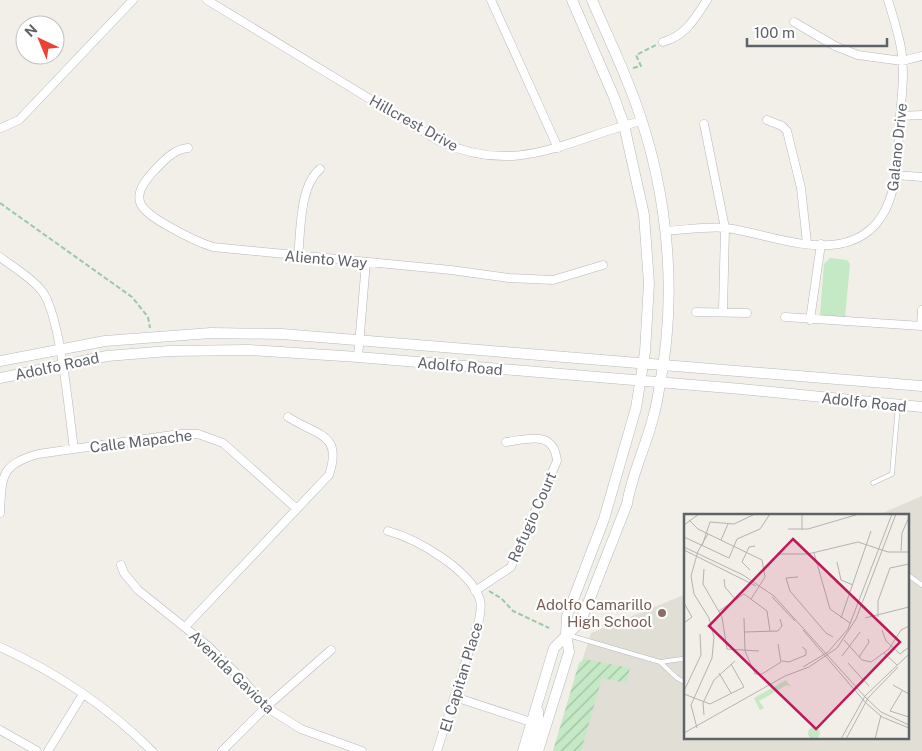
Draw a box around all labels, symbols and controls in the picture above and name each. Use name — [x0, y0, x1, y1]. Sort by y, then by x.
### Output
north arrow — [15, 15, 65, 65]
scale bar — [747, 15, 887, 47]
text: N — [21, 21, 40, 40]
text: 100 m — [754, 24, 795, 41]
street label: Hillcrest Drive — [367, 92, 461, 154]
street label: Galano Drive — [884, 102, 910, 192]
street label: Aliento Way — [284, 247, 368, 271]
street label: Adolfo Road — [13, 349, 101, 383]
street label: Adolfo Road — [417, 354, 503, 378]
street label: Adolfo Road — [821, 389, 907, 415]
street label: Calle Mapache — [89, 426, 193, 456]
street label: Refugio Court — [505, 469, 560, 565]
inset map — [684, 514, 910, 738]
place label: Adolfo Camarillo High School — [536, 596, 652, 630]
marker: Adolfo Camarillo High School — [656, 607, 668, 619]
street label: El Capitan Place — [436, 620, 486, 734]
street label: Avenida Gaviota — [186, 627, 278, 717]

